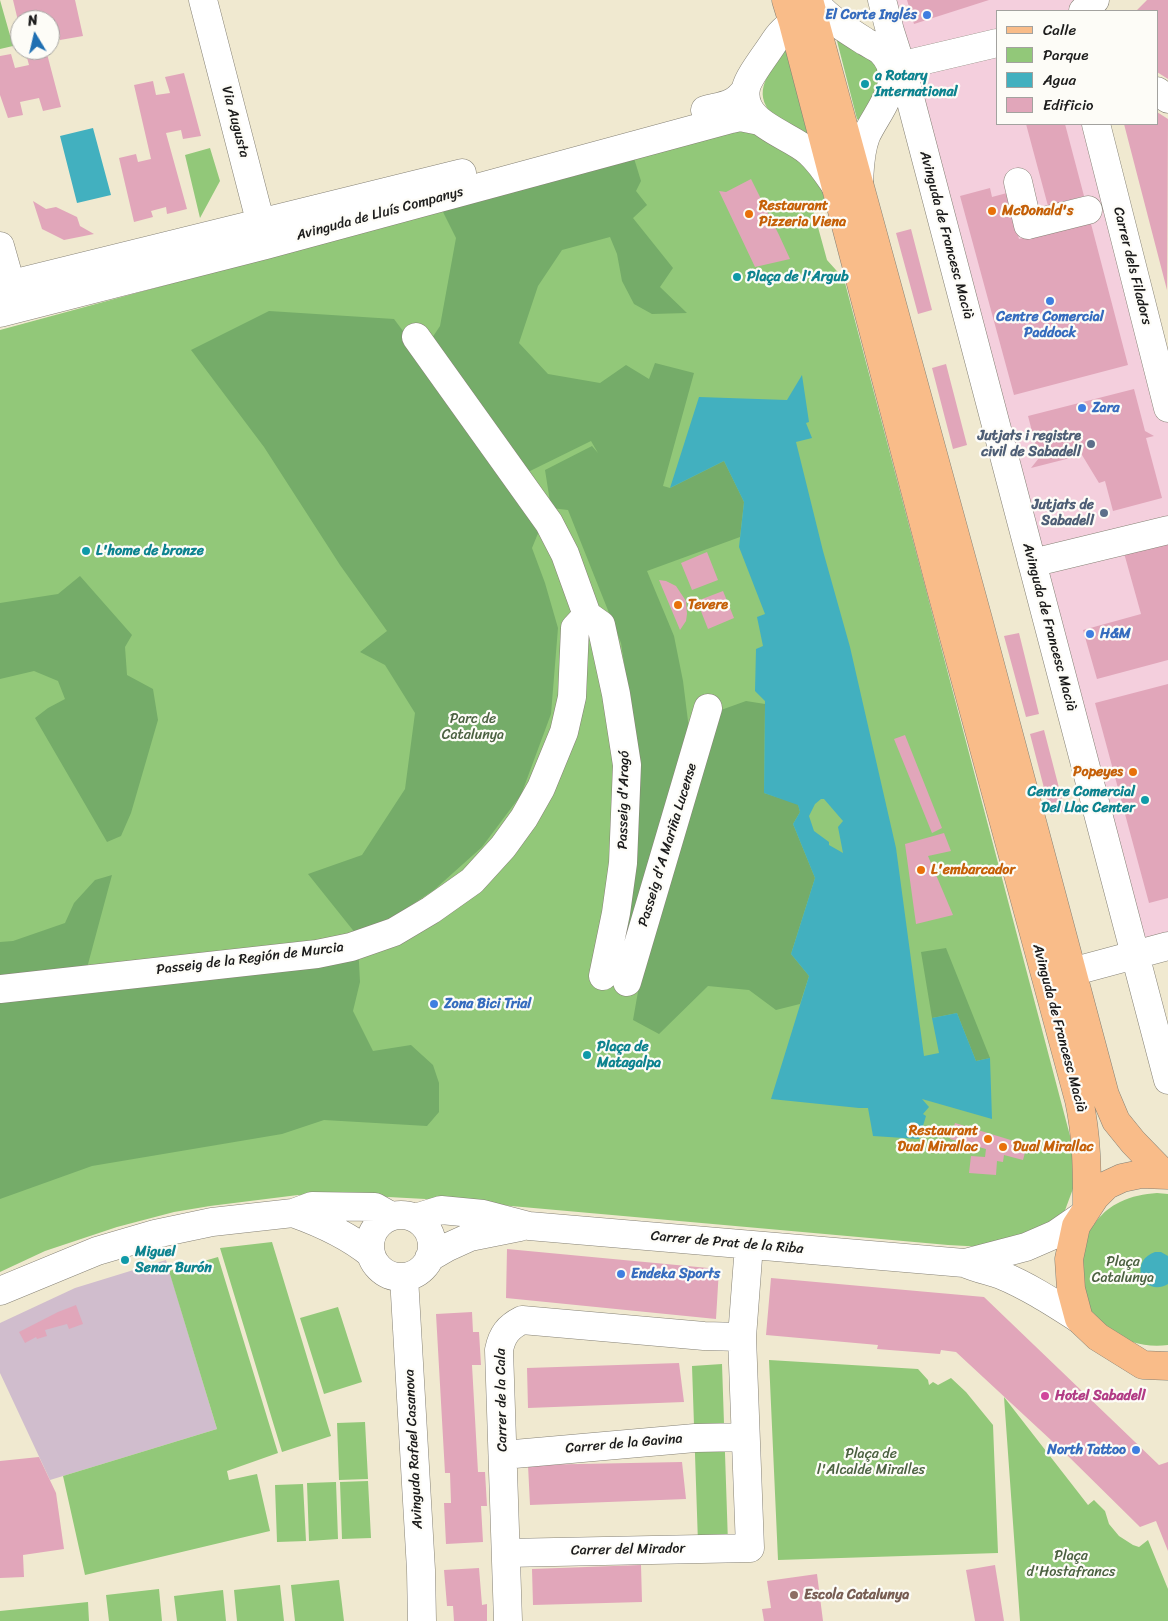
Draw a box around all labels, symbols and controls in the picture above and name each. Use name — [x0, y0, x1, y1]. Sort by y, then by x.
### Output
place label: El Corte Inglés — [825, 7, 917, 23]
text: N — [26, 8, 39, 34]
marker: El Corte Inglés — [921, 9, 933, 21]
north arrow — [10, 10, 60, 60]
legend — [996, 10, 1158, 125]
text: Calle — [1043, 17, 1076, 43]
text: Parque — [1043, 42, 1088, 68]
text: Agua — [1043, 67, 1076, 93]
place label: a Rotary International — [875, 68, 957, 100]
marker: a Rotary International — [859, 78, 871, 90]
street label: Via Augusta — [217, 84, 253, 160]
text: Edificio — [1043, 92, 1094, 118]
street label: Avinguda de Francesc Macià — [915, 149, 977, 321]
street label: Avinguda de Lluís Companys — [295, 184, 465, 244]
place label: Restaurant Pizzeria Viena — [759, 198, 846, 230]
place label: McDonald's — [1002, 203, 1074, 219]
marker: McDonald's — [986, 205, 998, 217]
street label: Carrer dels Filadors — [1109, 205, 1155, 327]
marker: Restaurant Pizzeria Viena — [743, 208, 755, 220]
place label: Plaça de l'Argub — [747, 269, 849, 285]
marker: Plaça de l'Argub — [731, 271, 743, 283]
marker: Centre Comercial Paddock — [1044, 295, 1056, 307]
place label: Centre Comercial Paddock — [996, 309, 1104, 342]
place label: Zara — [1092, 400, 1119, 416]
marker: Zara — [1076, 402, 1088, 414]
place label: Jutjats i registre civil de Sabadell — [978, 428, 1081, 461]
marker: Jutjats i registre civil de Sabadell — [1085, 438, 1097, 450]
place label: Jutjats de Sabadell — [1032, 497, 1094, 530]
marker: Jutjats de Sabadell — [1098, 507, 1110, 519]
street label: Avinguda de Francesc Macià — [1018, 541, 1080, 713]
place label: L'home de bronze — [96, 543, 204, 559]
marker: L'home de bronze — [80, 545, 92, 557]
place label: Tevere — [688, 597, 728, 613]
marker: Tevere — [672, 599, 684, 611]
place label: H&M — [1100, 626, 1131, 642]
marker: H&M — [1084, 628, 1096, 640]
park label: Parc de Catalunya — [442, 711, 504, 744]
street label: Passeig d'Aragó — [615, 750, 633, 850]
street label: Passeig d'A Mariña Lucense — [635, 761, 701, 929]
place label: Popeyes — [1073, 764, 1123, 780]
marker: Popeyes — [1127, 766, 1139, 778]
place label: Centre Comercial Del Llac Center — [1027, 784, 1135, 816]
marker: Centre Comercial Del Llac Center — [1139, 794, 1151, 806]
place label: L'embarcador — [931, 862, 1015, 878]
marker: L'embarcador — [915, 864, 927, 876]
street label: Passeig de la Región de Murcia — [155, 939, 345, 979]
street label: Avinguda de Francesc Macià — [1028, 942, 1090, 1114]
place label: Zona Bici Trial — [444, 996, 531, 1012]
marker: Zona Bici Trial — [428, 998, 440, 1010]
place label: Plaça de Matagalpa — [597, 1039, 661, 1072]
marker: Plaça de Matagalpa — [581, 1049, 593, 1061]
place label: Restaurant Dual Mirallac — [897, 1123, 978, 1156]
marker: Restaurant Dual Mirallac — [982, 1133, 994, 1145]
place label: Dual Mirallac — [1013, 1139, 1094, 1155]
marker: Dual Mirallac — [997, 1141, 1009, 1153]
street label: Carrer de Prat de la Riba — [650, 1228, 804, 1258]
place label: Miguel Senar Burón — [135, 1244, 212, 1276]
marker: Miguel Senar Burón — [119, 1254, 131, 1266]
park label: Plaça Catalunya — [1092, 1254, 1154, 1286]
place label: Endeka Sports — [631, 1266, 720, 1282]
marker: Endeka Sports — [615, 1268, 627, 1280]
street label: Carrer de la Cala — [493, 1348, 511, 1452]
street label: Avinguda Rafael Casanova — [401, 1369, 427, 1529]
place label: Hotel Sabadell — [1055, 1388, 1146, 1404]
marker: Hotel Sabadell — [1039, 1390, 1051, 1402]
street label: Carrer de la Gavina — [565, 1431, 683, 1457]
place label: North Tattoo — [1047, 1442, 1126, 1458]
marker: North Tattoo — [1130, 1444, 1142, 1456]
park label: Plaça de l'Alcalde Miralles — [817, 1446, 925, 1478]
street label: Carrer del Mirador — [571, 1541, 685, 1559]
park label: Plaça d'Hostafrancs — [1027, 1548, 1115, 1580]
place label: Escola Catalunya — [804, 1587, 909, 1603]
marker: Escola Catalunya — [788, 1589, 800, 1601]

